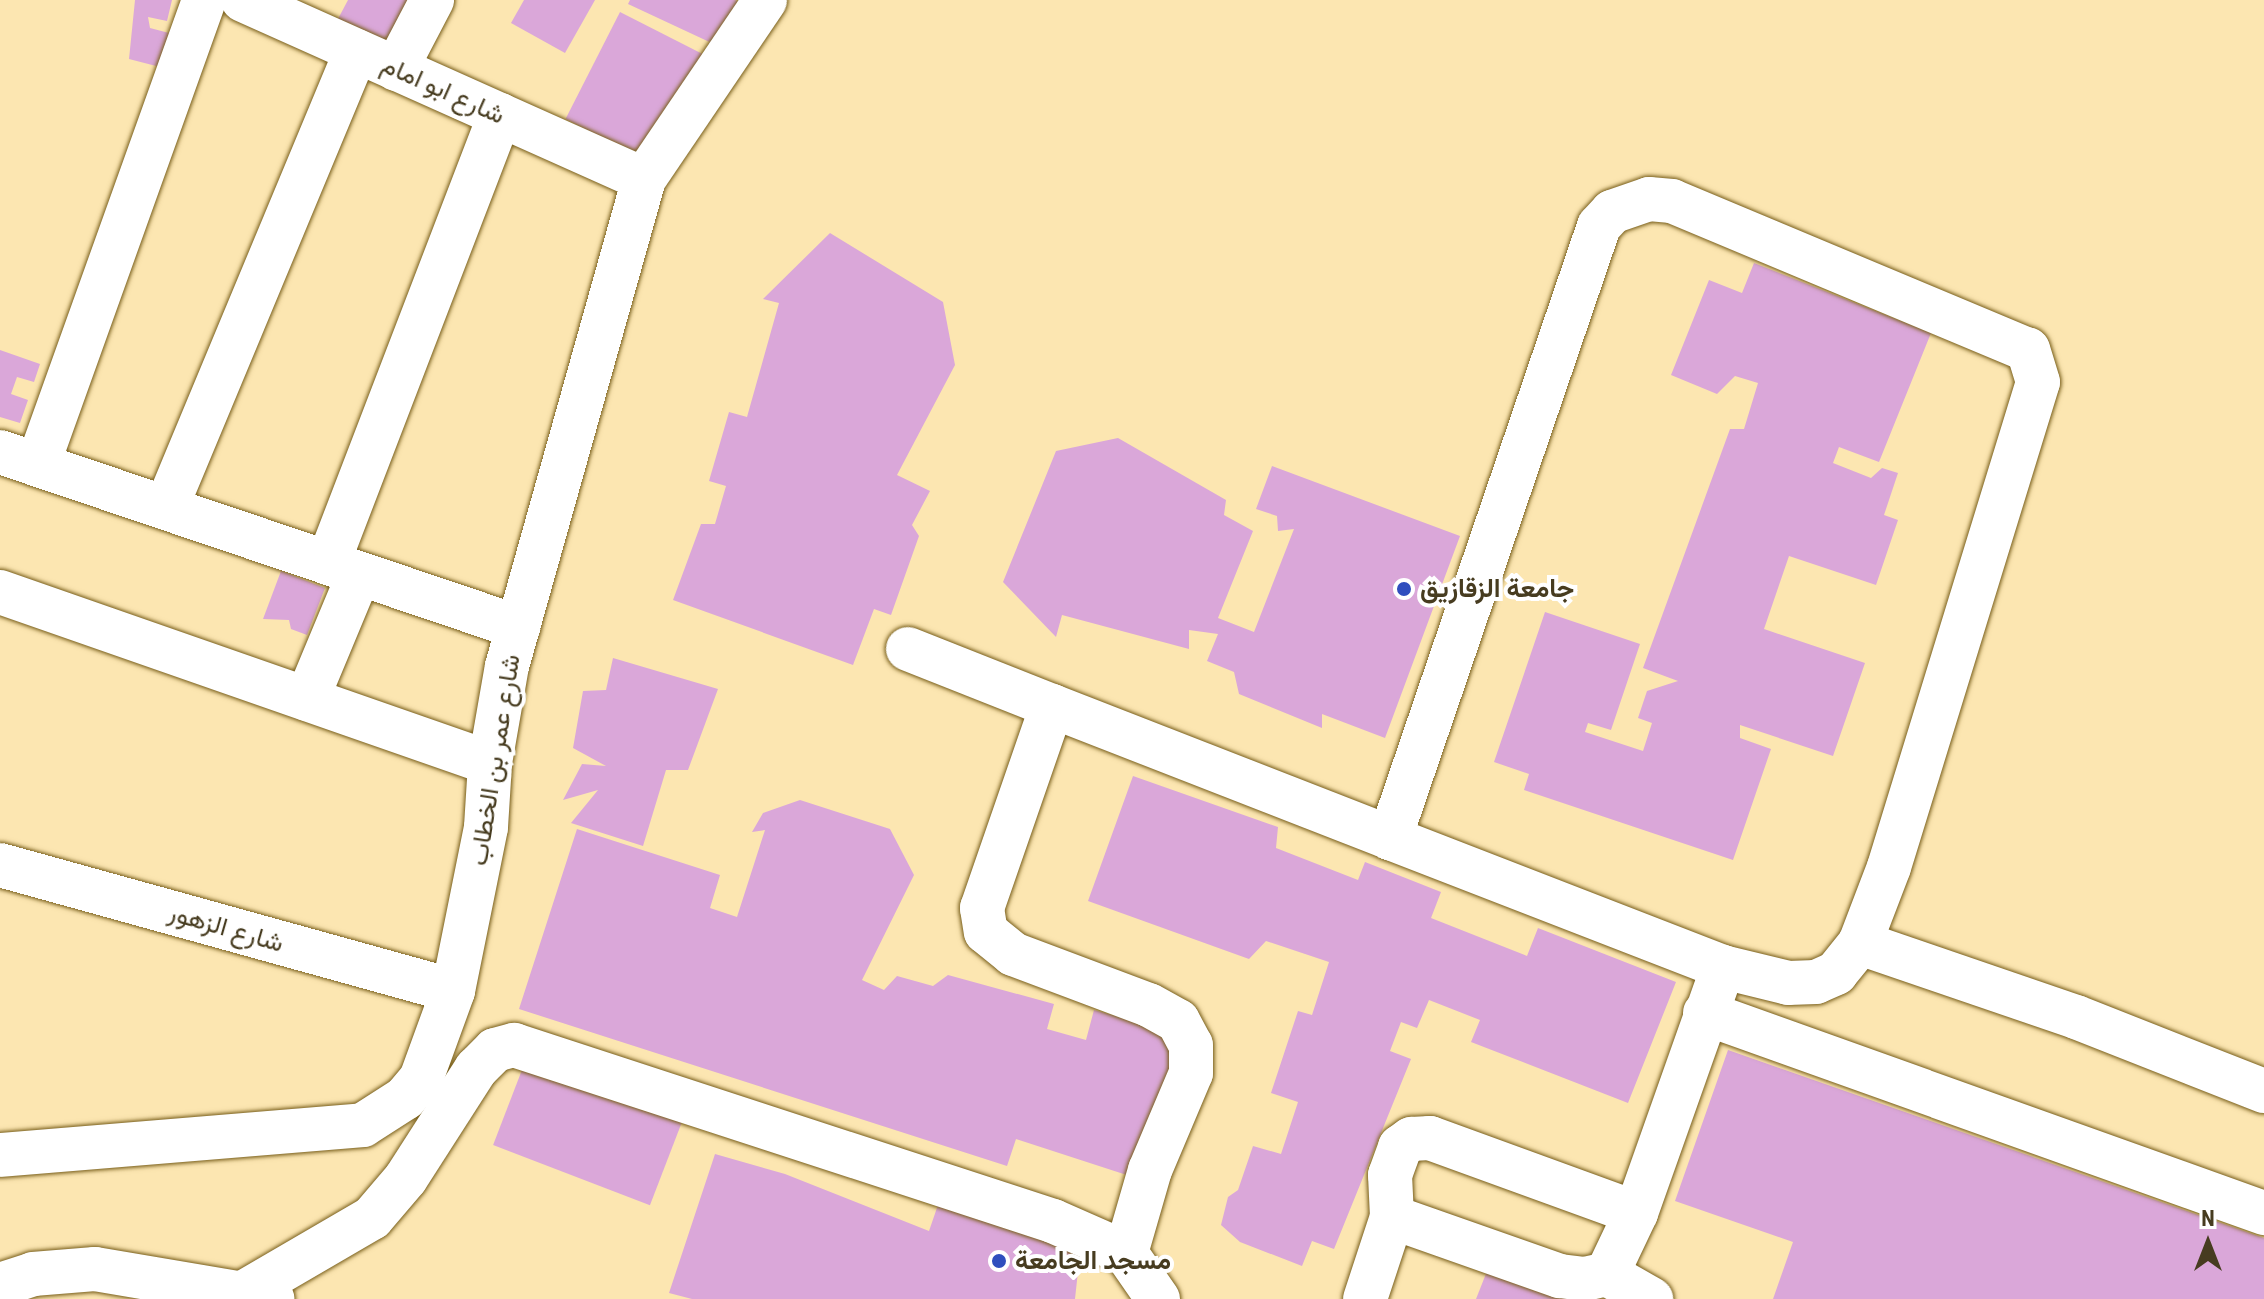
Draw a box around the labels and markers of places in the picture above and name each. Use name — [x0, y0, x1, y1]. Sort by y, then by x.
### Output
place label: جامعة الزقازيق — [1420, 573, 1574, 605]
marker: جامعة الزقازيق — [1395, 580, 1413, 598]
place label: مسجد الجامعة — [1015, 1245, 1171, 1277]
marker: مسجد الجامعة — [990, 1252, 1008, 1270]

